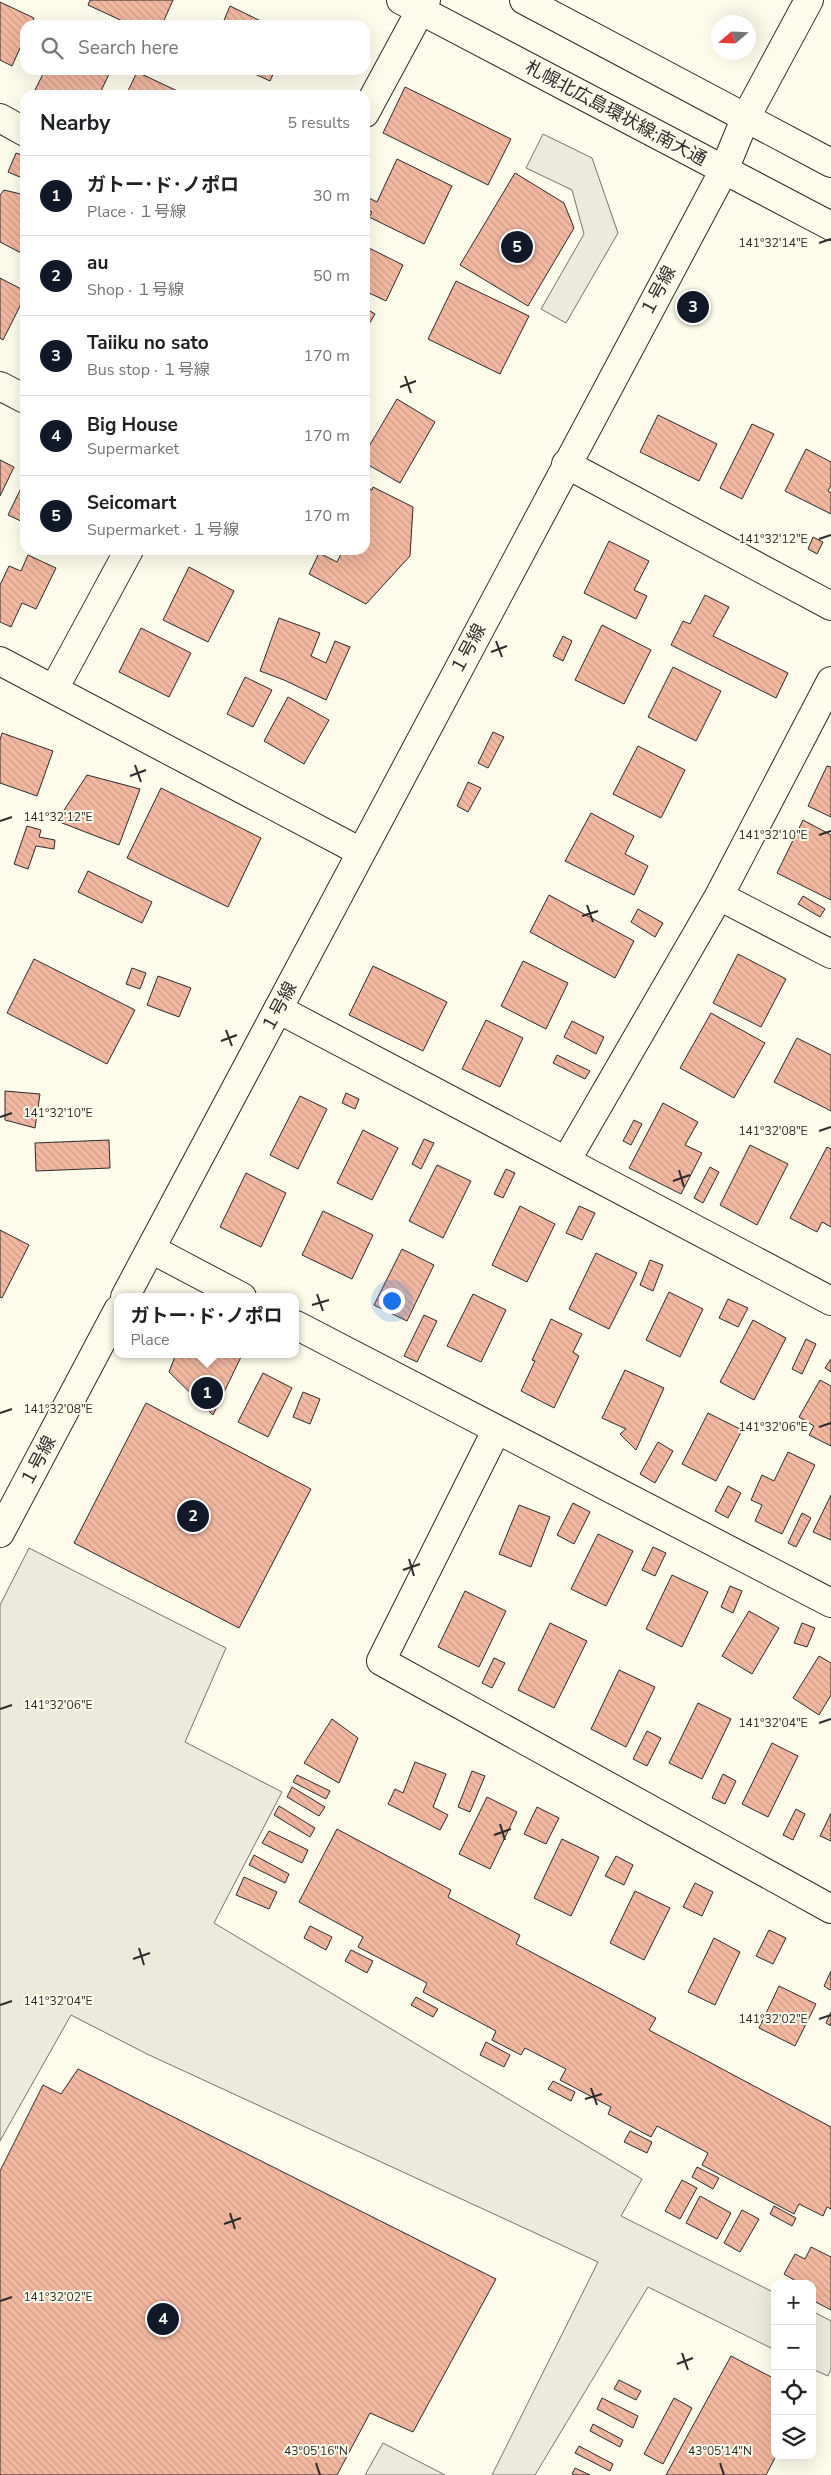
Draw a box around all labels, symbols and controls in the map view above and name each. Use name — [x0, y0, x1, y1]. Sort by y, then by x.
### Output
north arrow — [711, 15, 756, 60]
search box — [20, 20, 370, 75]
icon: search — [38, 34, 66, 62]
text: Search here — [78, 35, 179, 61]
street label: 札幌北広島環状線;南大通 — [521, 55, 711, 171]
text: Nearby — [40, 109, 110, 137]
text: 5 results — [288, 112, 350, 134]
text: ガトー･ド･ノポロ — [87, 172, 239, 198]
text: 1 — [51, 185, 61, 207]
text: 30 m — [313, 185, 350, 207]
text: Place · １号線 — [87, 201, 186, 223]
pin: 5 — [501, 228, 533, 266]
text: 141°32'14"E — [738, 235, 808, 251]
text: au — [87, 250, 108, 276]
street label: １号線 — [635, 262, 681, 320]
text: 2 — [51, 265, 61, 287]
text: 50 m — [313, 265, 350, 287]
text: Shop · １号線 — [87, 279, 184, 301]
pin: 3 — [677, 288, 709, 326]
text: Taiiku no sato — [87, 330, 209, 356]
text: 3 — [51, 345, 61, 367]
text: 170 m — [303, 345, 350, 367]
text: Bus stop · １号線 — [87, 359, 210, 381]
text: Big House — [87, 412, 178, 438]
text: 4 — [51, 425, 61, 447]
text: 170 m — [303, 425, 350, 447]
text: Supermarket — [87, 438, 179, 460]
text: Seicomart — [87, 490, 176, 516]
text: 5 — [51, 505, 61, 527]
text: 170 m — [303, 505, 350, 527]
text: Supermarket · １号線 — [87, 519, 239, 541]
text: 141°32'12"E — [738, 531, 808, 547]
street label: １号線 — [445, 620, 491, 678]
text: 141°32'12"E — [23, 809, 93, 825]
text: 141°32'10"E — [738, 827, 808, 843]
street label: １号線 — [256, 978, 302, 1036]
text: 141°32'10"E — [23, 1105, 93, 1121]
text: 141°32'08"E — [738, 1123, 808, 1139]
your location — [379, 1288, 405, 1314]
popup — [114, 1293, 299, 1358]
text: ガトー･ド･ノポロ — [130, 1303, 283, 1329]
text: Place — [130, 1329, 170, 1351]
pin: 1 — [191, 1374, 223, 1412]
text: 141°32'08"E — [23, 1401, 93, 1417]
text: 141°32'06"E — [738, 1419, 808, 1435]
street label: １号線 — [15, 1432, 61, 1490]
pin: 2 — [177, 1497, 209, 1535]
text: 141°32'06"E — [23, 1697, 93, 1713]
text: 141°32'04"E — [738, 1715, 808, 1731]
text: 141°32'04"E — [23, 1993, 93, 2009]
text: 141°32'02"E — [738, 2011, 808, 2027]
map controls — [771, 2280, 816, 2460]
button: + — [771, 2280, 816, 2325]
text: 141°32'02"E — [23, 2289, 93, 2305]
pin: 4 — [147, 2300, 179, 2338]
button: − — [771, 2325, 816, 2370]
button: locate — [771, 2370, 816, 2415]
button: layers — [771, 2415, 816, 2460]
text: 43°05'16"N — [284, 2443, 348, 2459]
text: 43°05'14"N — [688, 2443, 752, 2459]

